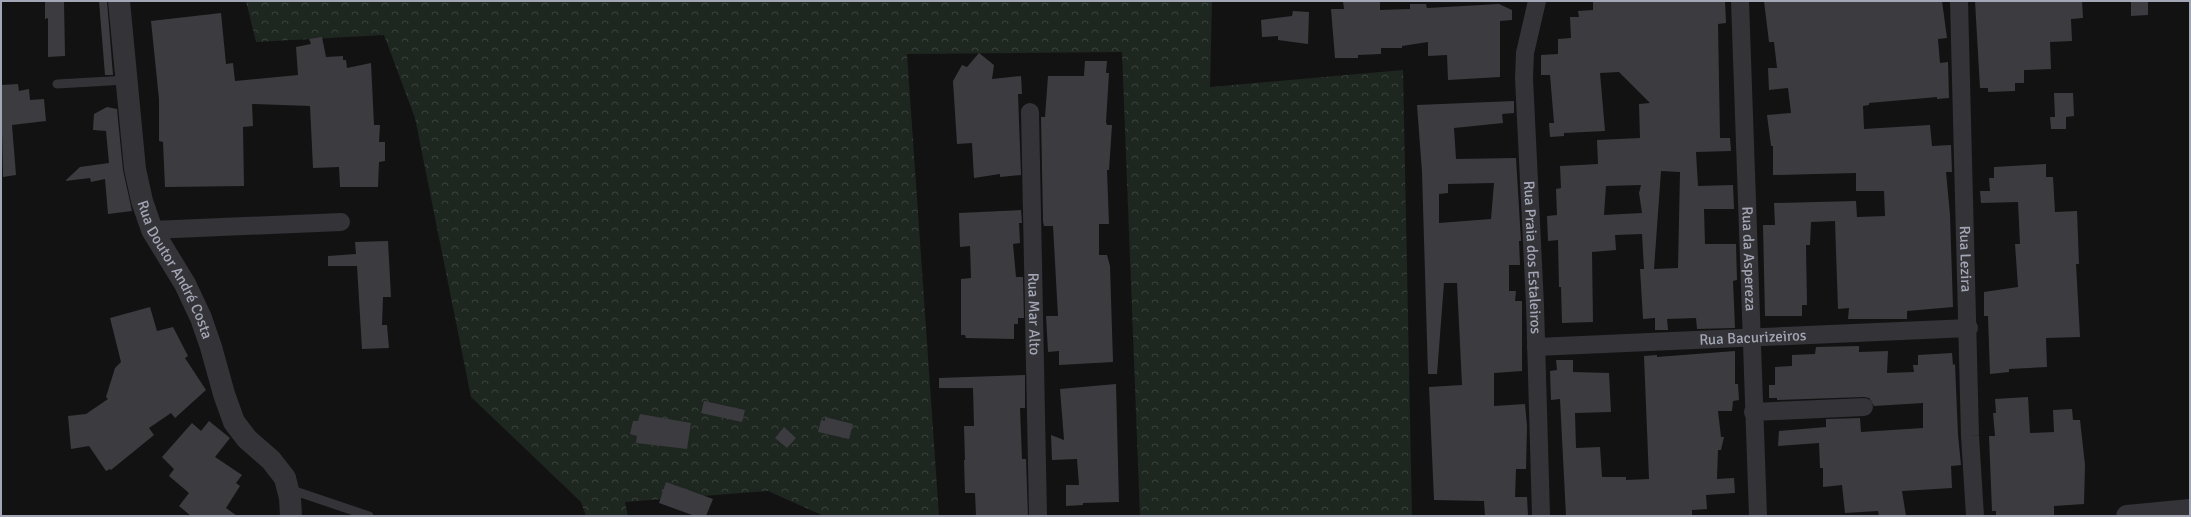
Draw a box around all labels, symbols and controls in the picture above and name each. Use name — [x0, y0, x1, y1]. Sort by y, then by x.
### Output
street label: Rua Praia dos Estaleiros — [1520, 180, 1545, 335]
street label: Rua Doutor André Costa — [133, 198, 216, 341]
street label: Rua da Aspereza — [1738, 206, 1760, 312]
street label: Rua Lezira — [1956, 225, 1975, 292]
street label: Rua Mar Alto — [1024, 273, 1044, 356]
street label: Rua Bacurizeiros — [1699, 326, 1807, 349]

